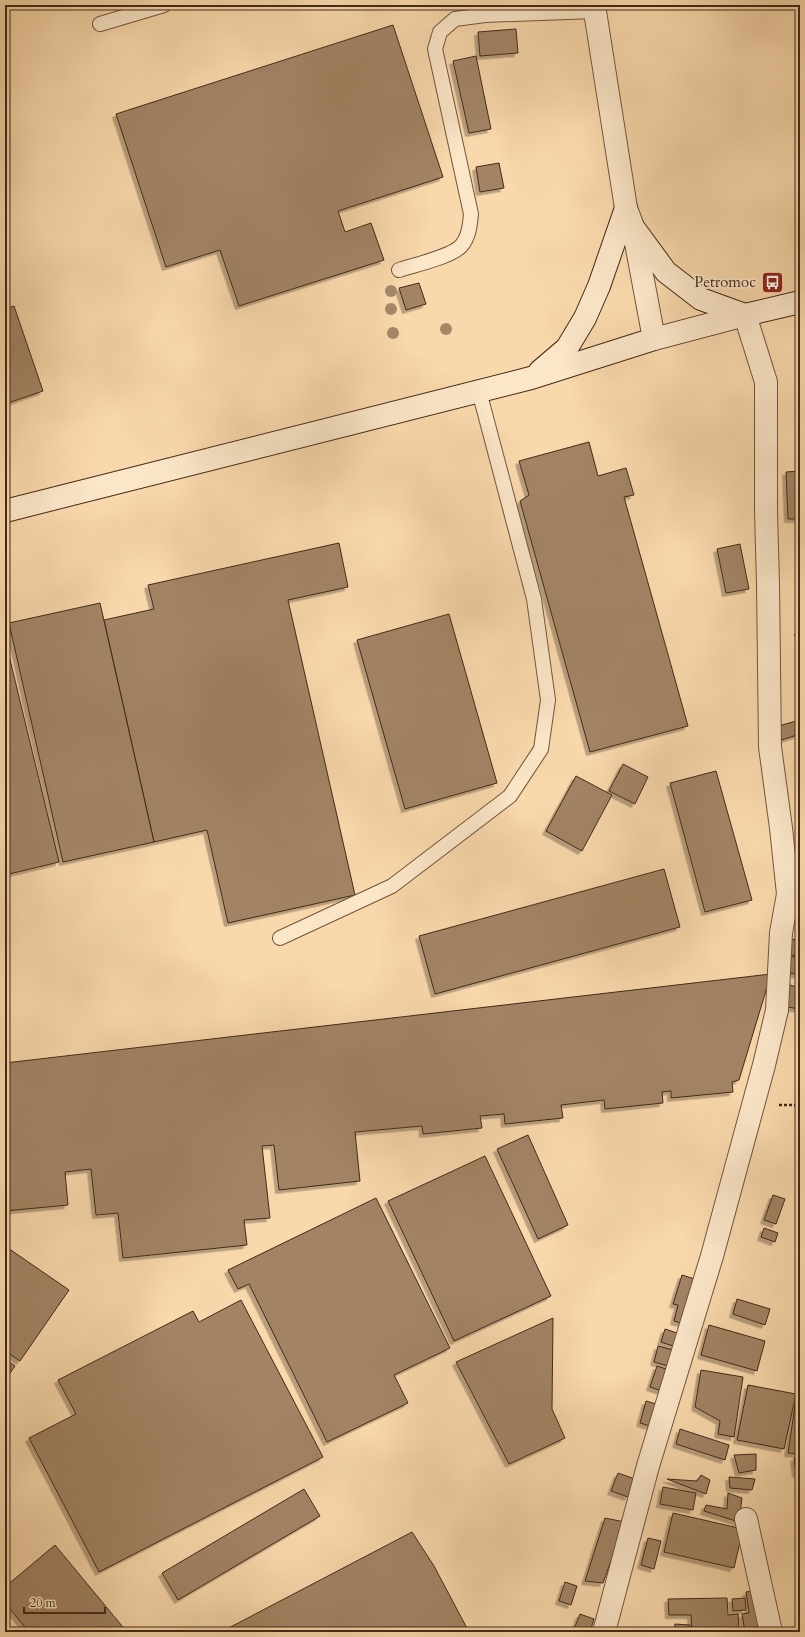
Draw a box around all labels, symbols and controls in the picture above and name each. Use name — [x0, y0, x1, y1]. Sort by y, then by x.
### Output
bus stop icon: Petromoc — [759, 269, 785, 295]
place label: Petromoc — [694, 272, 756, 292]
scale bar — [24, 1589, 105, 1615]
text: 20 m — [30, 1595, 57, 1611]

